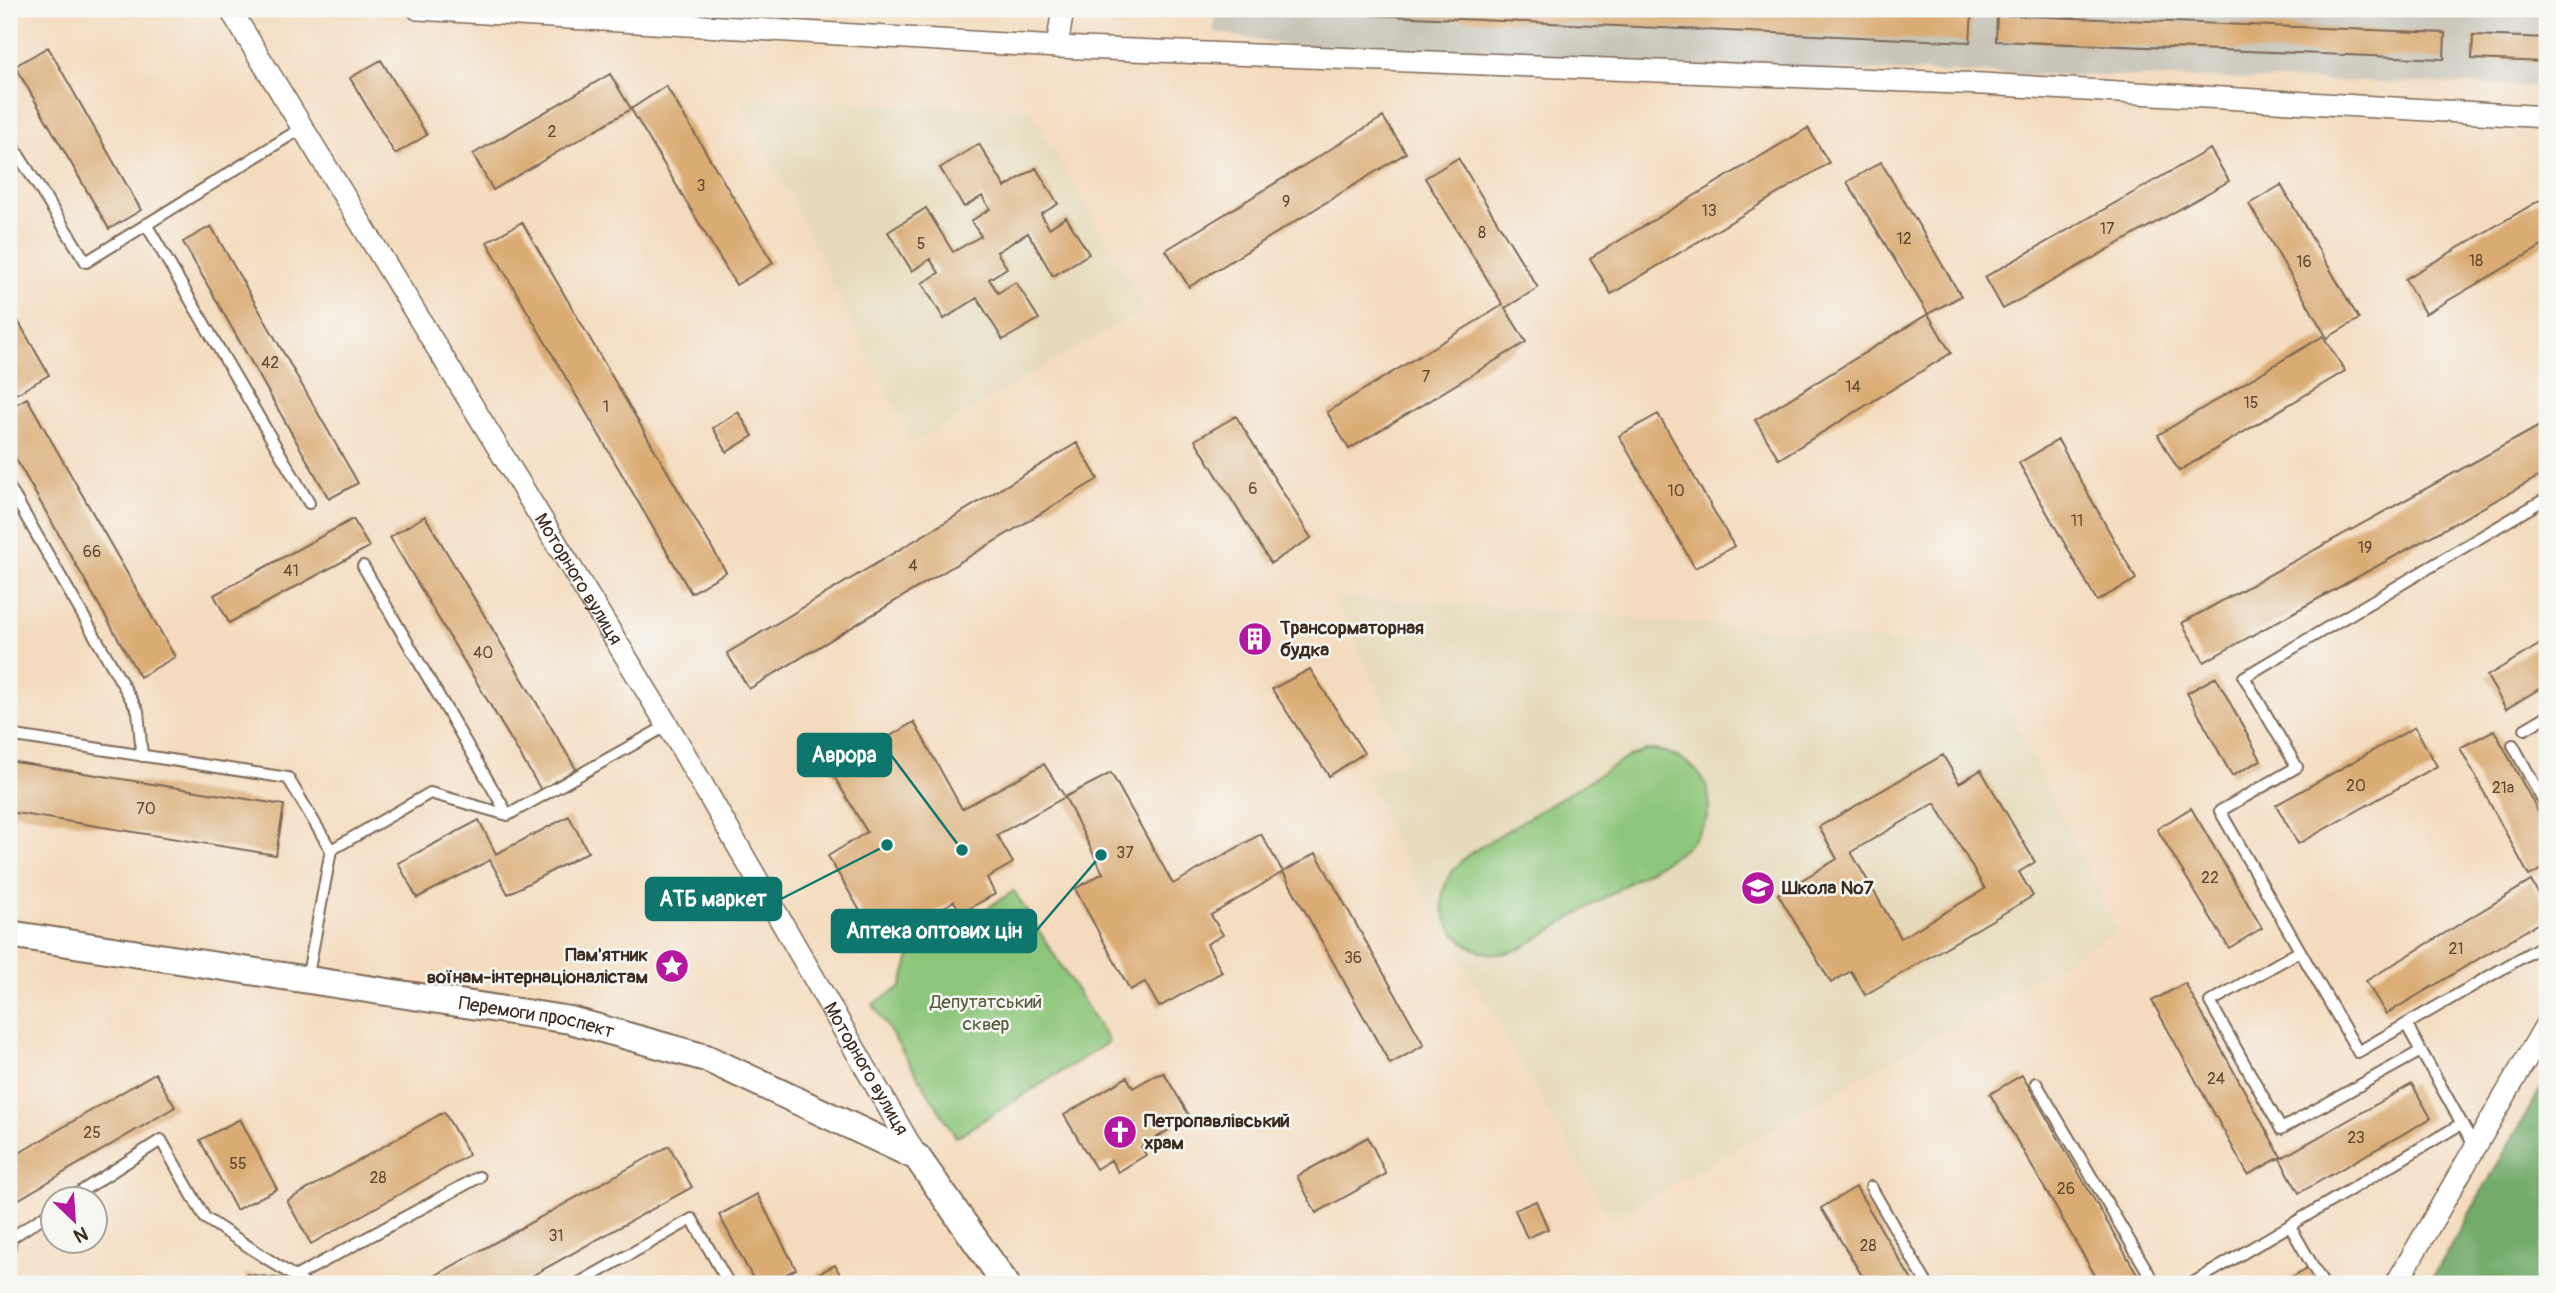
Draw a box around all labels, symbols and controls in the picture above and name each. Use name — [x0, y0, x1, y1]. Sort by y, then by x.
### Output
house number: 2 — [548, 122, 557, 142]
house number: 3 — [697, 176, 706, 196]
house number: 9 — [1282, 192, 1290, 212]
house number: 13 — [1701, 201, 1717, 221]
house number: 17 — [2100, 219, 2115, 239]
house number: 8 — [1478, 223, 1486, 243]
house number: 12 — [1896, 229, 1912, 249]
house number: 5 — [917, 234, 925, 254]
house number: 18 — [2469, 251, 2483, 271]
house number: 16 — [2296, 252, 2312, 272]
house number: 42 — [261, 353, 279, 373]
house number: 7 — [1422, 367, 1431, 387]
house number: 14 — [1845, 377, 1861, 397]
house number: 15 — [2244, 393, 2258, 413]
house number: 1 — [603, 397, 609, 417]
house number: 6 — [1248, 479, 1258, 499]
house number: 10 — [1667, 481, 1685, 501]
street label: Моторного вулиця — [529, 509, 628, 649]
house number: 11 — [2071, 511, 2083, 531]
house number: 19 — [2358, 538, 2372, 558]
house number: 66 — [83, 542, 101, 562]
house number: 4 — [908, 556, 918, 576]
house number: 41 — [283, 561, 299, 581]
place label: Трансорматорная будка — [1279, 616, 1424, 662]
building icon: Трансорматорная будка — [1236, 620, 1274, 658]
house number: 40 — [473, 643, 493, 663]
callout: Аврора — [798, 734, 891, 776]
text: Аврора — [812, 742, 877, 769]
house number: 20 — [2346, 776, 2366, 796]
house number: 21а — [2492, 778, 2514, 798]
house number: 70 — [136, 799, 156, 819]
house number: 37 — [1116, 843, 1134, 863]
house number: 22 — [2201, 868, 2219, 888]
school or university icon: Школа №7 — [1739, 869, 1777, 907]
place label: Школа №7 — [1781, 876, 1875, 900]
callout: АТБ маркет — [646, 878, 781, 920]
text: АТБ маркет — [659, 886, 767, 913]
callout: Аптека оптових цін — [832, 910, 1036, 952]
text: Аптека оптових цін — [846, 918, 1022, 945]
house number: 21 — [2448, 939, 2464, 959]
place label: Пам'ятник воїнам-інтернаціоналістам — [427, 943, 648, 989]
place icon: Пам'ятник воїнам-інтернаціоналістам — [653, 947, 691, 985]
house number: 36 — [1344, 948, 1362, 968]
park label: Депутатський сквер — [929, 990, 1042, 1036]
street label: Перемоги проспект — [457, 991, 617, 1044]
street label: Моторного вулиця — [818, 998, 914, 1140]
house number: 24 — [2207, 1069, 2225, 1089]
place label: Петропавлівський храм — [1143, 1109, 1290, 1155]
church icon: Петропавлівський храм — [1101, 1113, 1139, 1151]
house number: 25 — [83, 1123, 101, 1143]
house number: 23 — [2347, 1128, 2365, 1148]
house number: 55 — [229, 1154, 247, 1174]
house number: 28 — [369, 1168, 387, 1188]
house number: 26 — [2057, 1179, 2075, 1199]
north arrow — [38, 1184, 108, 1254]
text: N — [70, 1221, 92, 1248]
house number: 31 — [548, 1226, 564, 1246]
house number: 28 — [1859, 1236, 1877, 1256]

